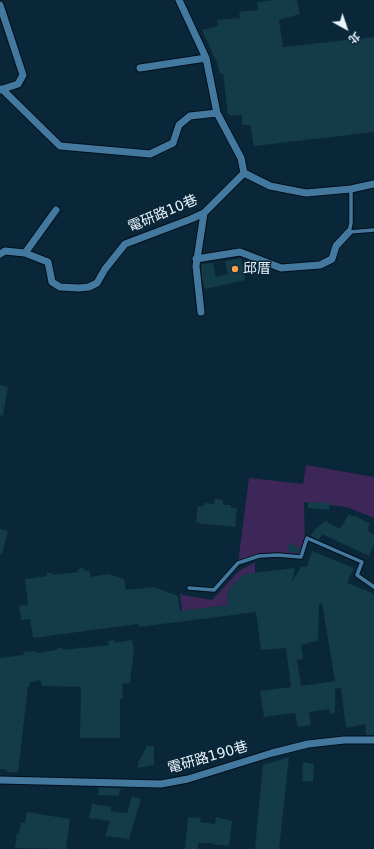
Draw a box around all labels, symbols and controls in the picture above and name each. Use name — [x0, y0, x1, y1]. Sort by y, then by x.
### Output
north arrow — [326, 8, 366, 48]
text: 北 — [346, 29, 362, 46]
street label: 電研路10巷 — [126, 192, 200, 236]
place label: 邱厝 — [243, 261, 271, 277]
marker: 邱厝 — [230, 264, 240, 274]
street label: 電研路190巷 — [166, 739, 250, 777]

